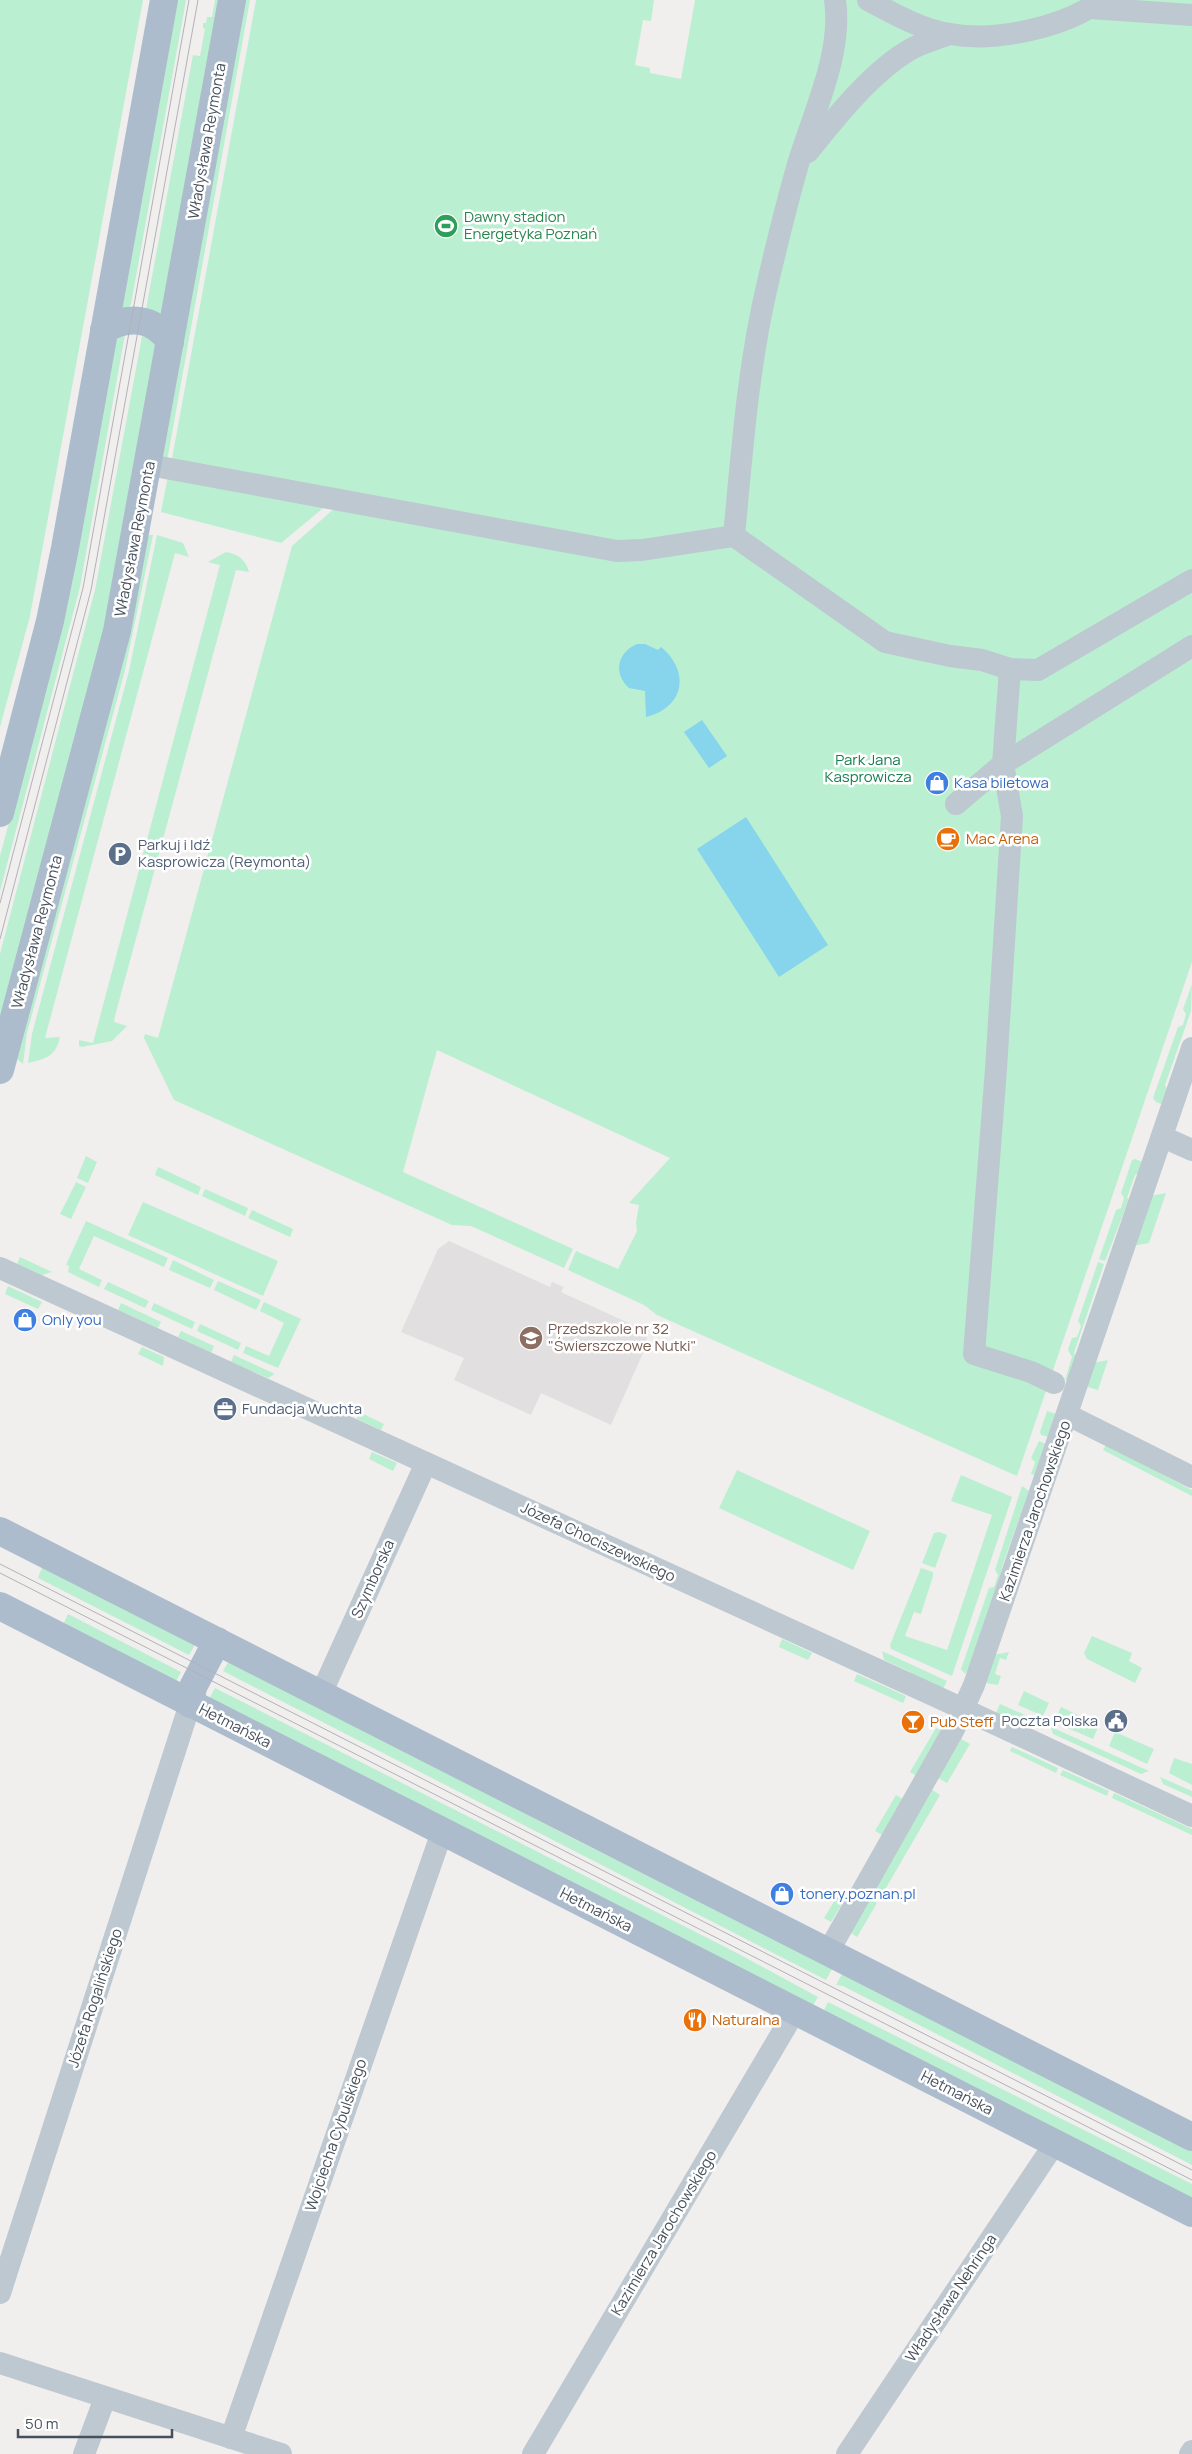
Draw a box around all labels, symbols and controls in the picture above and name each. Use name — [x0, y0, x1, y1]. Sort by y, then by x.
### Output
street label: Władysława Reymonta — [182, 61, 231, 221]
place label: Dawny stadion Energetyka Poznań — [464, 206, 597, 244]
sports icon: Dawny stadion Energetyka Poznań — [433, 213, 459, 239]
street label: Władysława Reymonta — [109, 459, 160, 618]
park label: Park Jana Kasprowicza — [825, 749, 911, 787]
shop icon: Kasa biletowa — [924, 770, 950, 796]
place label: Kasa biletowa — [954, 772, 1049, 793]
cafe icon: Mac Arena — [935, 826, 961, 852]
place label: Mac Arena — [966, 828, 1039, 849]
place label: Parkuj i Idź Kasprowicza (Reymonta) — [138, 834, 311, 872]
parking icon: Parkuj i Idź Kasprowicza (Reymonta) — [107, 841, 133, 867]
street label: Władysława Reymonta — [6, 853, 67, 1011]
shop icon: Only you — [12, 1307, 38, 1333]
place label: Only you — [42, 1309, 102, 1330]
place label: Przedszkole nr 32 "Świerszczowe Nutki" — [548, 1318, 696, 1356]
school or university icon: Przedszkole nr 32 "Świerszczowe Nutki" — [518, 1325, 544, 1351]
office icon: Fundacja Wuchta — [212, 1396, 238, 1422]
place label: Fundacja Wuchta — [242, 1398, 362, 1419]
street label: Kazimierza Jarochowskiego — [994, 1418, 1075, 1604]
street label: Józefa Chociszewskiego — [517, 1496, 679, 1587]
street label: Szymborska — [346, 1536, 399, 1621]
street label: Hetmańska — [195, 1698, 275, 1753]
public building icon: Poczta Polska — [1103, 1708, 1129, 1734]
bar icon: Pub Steff — [900, 1709, 926, 1735]
place label: Poczta Polska — [1002, 1710, 1098, 1731]
place label: Pub Steff — [930, 1711, 994, 1732]
shop icon: tonery.poznan.pl — [769, 1881, 795, 1907]
street label: Hetmańska — [556, 1882, 636, 1937]
place label: tonery.poznan.pl — [800, 1883, 916, 1904]
street label: Józefa Rogalińskiego — [62, 1926, 127, 2070]
restaurant icon: Naturalna — [682, 2007, 708, 2033]
place label: Naturalna — [712, 2009, 780, 2030]
street label: Wojciecha Cybulskiego — [300, 2056, 372, 2214]
street label: Hetmańska — [917, 2065, 997, 2120]
street label: Kazimierza Jarochowskiego — [606, 2146, 721, 2319]
street label: Władysława Nehringa — [900, 2230, 1001, 2366]
scale bar — [18, 2406, 171, 2438]
text: 50 m — [25, 2413, 59, 2434]

